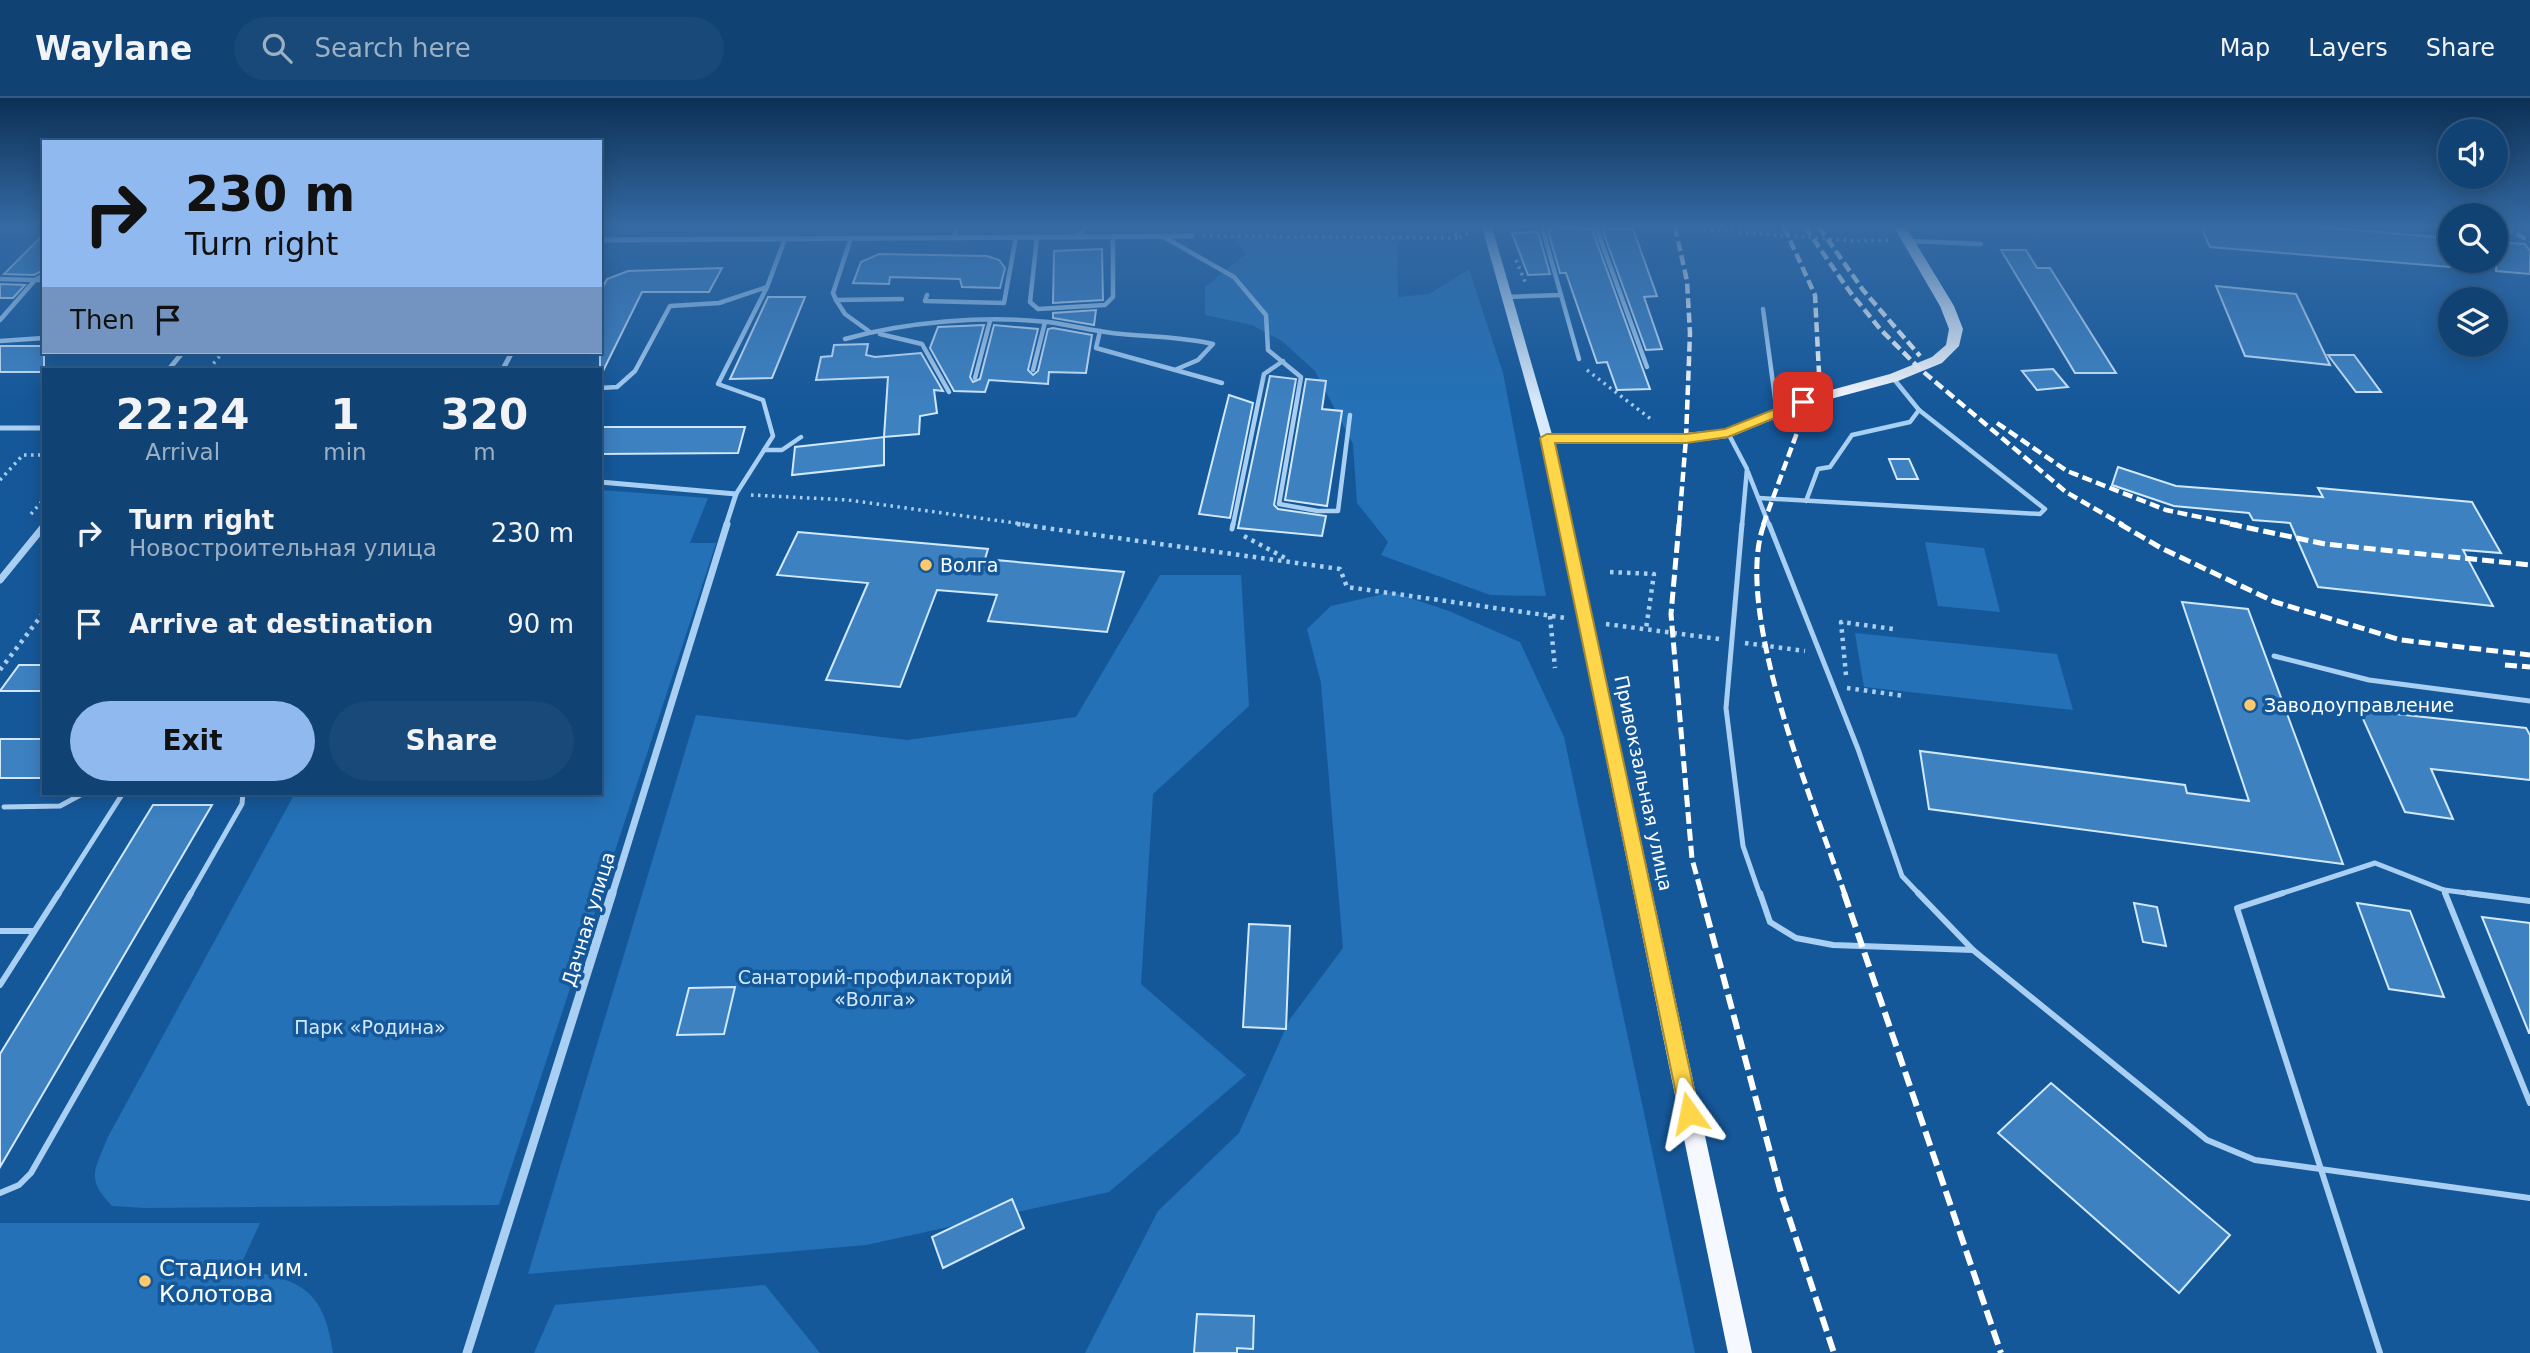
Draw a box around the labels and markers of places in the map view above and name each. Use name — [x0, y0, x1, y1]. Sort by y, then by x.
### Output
pin — [1773, 372, 1833, 432]
place label: Волга — [940, 554, 998, 576]
marker: Волга — [918, 557, 934, 573]
place label: Заводоуправление — [2264, 694, 2454, 716]
marker: Заводоуправление — [2242, 697, 2258, 713]
place label: Стадион им. Колотова — [159, 1255, 309, 1307]
marker: Стадион им. Колотова — [137, 1273, 153, 1289]

